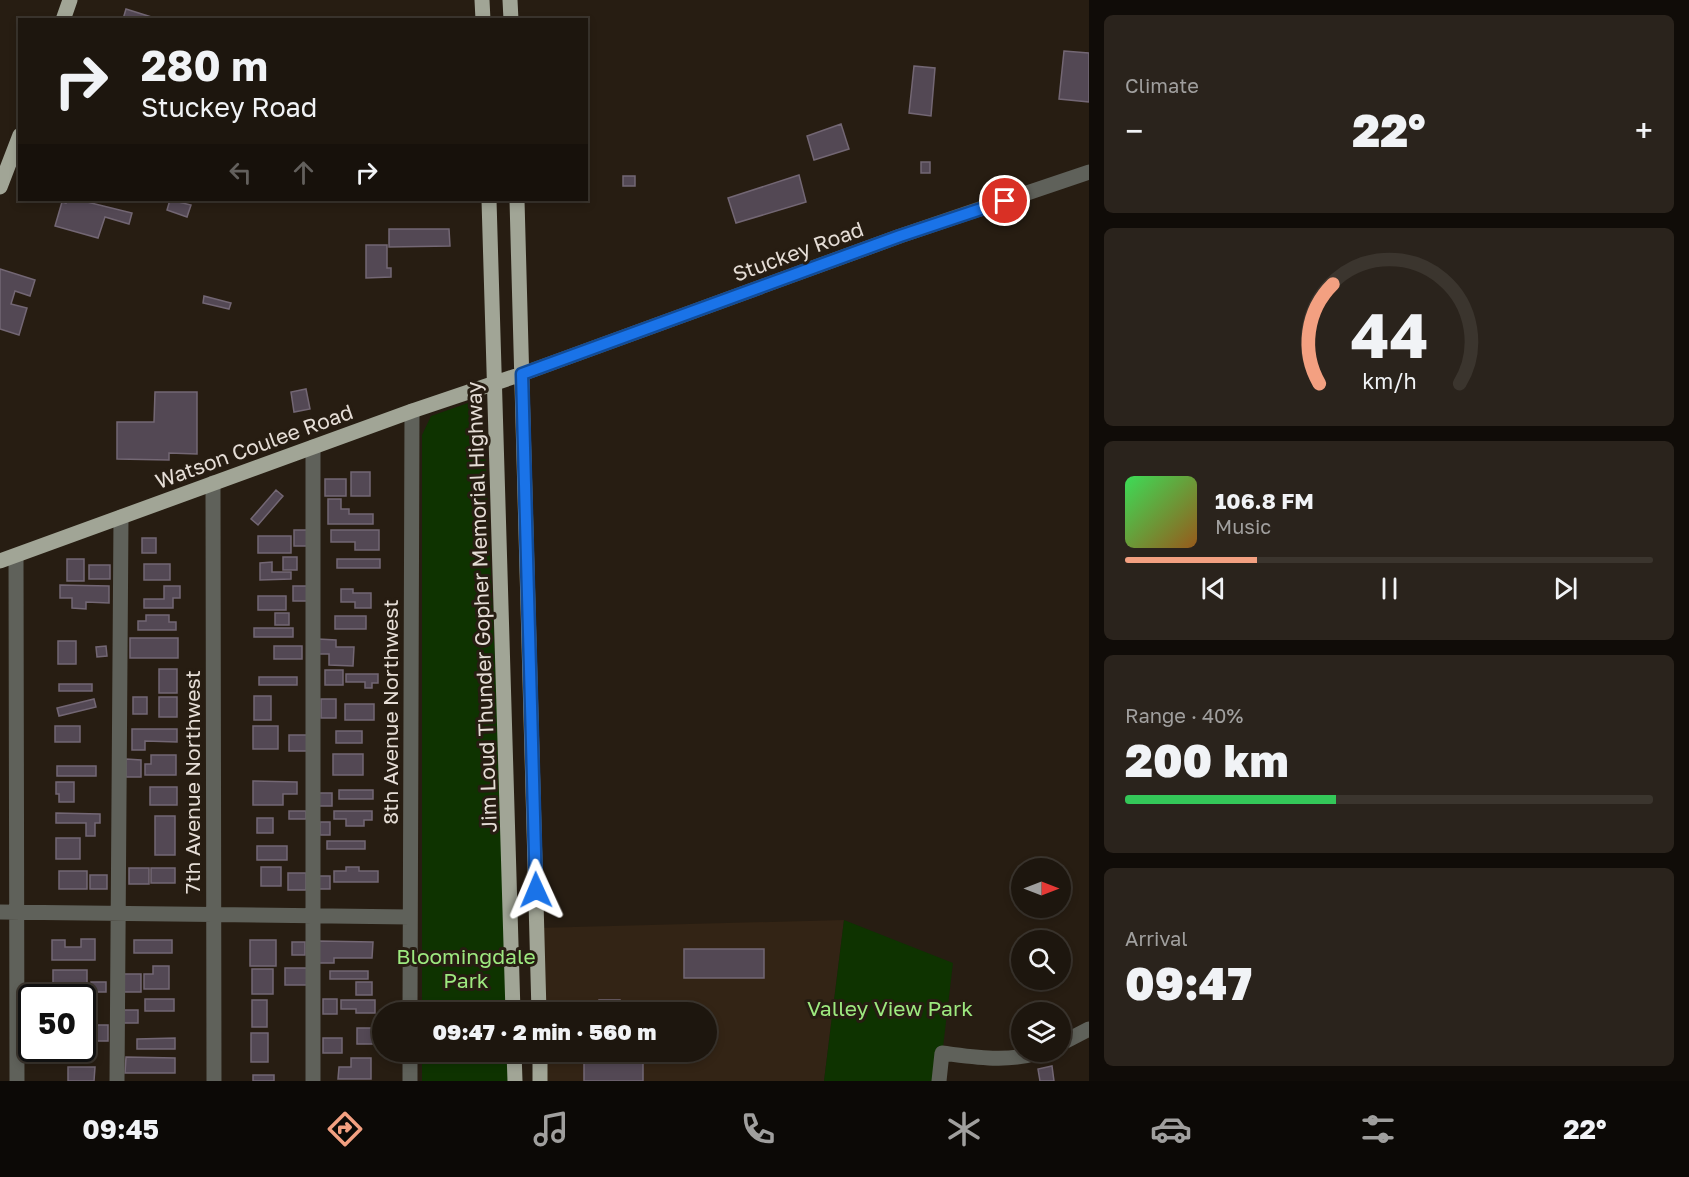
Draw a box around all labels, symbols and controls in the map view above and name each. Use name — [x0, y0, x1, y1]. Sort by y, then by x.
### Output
text: 280 m — [141, 40, 268, 90]
icon: right — [42, 42, 120, 120]
text: Climate — [1125, 73, 1199, 97]
text: Stuckey Road — [141, 91, 317, 123]
text: 22° — [1352, 103, 1426, 157]
text: − — [1125, 111, 1143, 150]
text: + — [1635, 111, 1653, 150]
icon: left — [224, 156, 257, 189]
icon: ahead — [287, 156, 320, 189]
icon: right — [350, 156, 383, 189]
pin — [979, 175, 1030, 226]
icon: arrive — [988, 184, 1021, 217]
street label: Stuckey Road — [729, 215, 867, 287]
text: 44 — [1350, 297, 1428, 372]
text: km/h — [1362, 369, 1416, 395]
street label: Jim Loud Thunder Gopher Memorial Highway — [460, 381, 502, 833]
street label: Watson Coulee Road — [152, 398, 356, 494]
text: 106.8 FM — [1215, 487, 1314, 514]
text: Music — [1215, 514, 1271, 538]
icon: previous — [1197, 572, 1230, 605]
icon: pause — [1373, 572, 1406, 605]
icon: next — [1549, 572, 1582, 605]
street label: 8th Avenue Northwest — [377, 599, 403, 825]
street label: 7th Avenue Northwest — [179, 670, 205, 894]
text: Range · 40% — [1125, 703, 1243, 727]
text: 200 km — [1125, 733, 1289, 787]
position arrow — [504, 858, 568, 922]
north arrow — [1011, 858, 1071, 918]
map controls — [1011, 858, 1071, 1062]
text: Arrival — [1125, 926, 1188, 950]
button: search — [1011, 930, 1071, 990]
park label: Bloomingdale Park — [396, 943, 536, 993]
text: 09:47 — [1125, 956, 1252, 1010]
speed limit sign: 50 — [18, 984, 96, 1062]
park label: Valley View Park — [807, 995, 973, 1021]
button: layers — [1011, 1002, 1071, 1062]
text: 09:47 · 2 min · 560 m — [433, 1018, 656, 1045]
icon: directions — [324, 1108, 366, 1150]
icon: music — [530, 1108, 572, 1150]
icon: phone — [737, 1108, 779, 1150]
icon: climate — [943, 1108, 985, 1150]
icon: car — [1150, 1108, 1192, 1150]
icon: filters — [1357, 1108, 1399, 1150]
text: 09:45 — [82, 1113, 159, 1145]
text: 22° — [1563, 1113, 1607, 1145]

